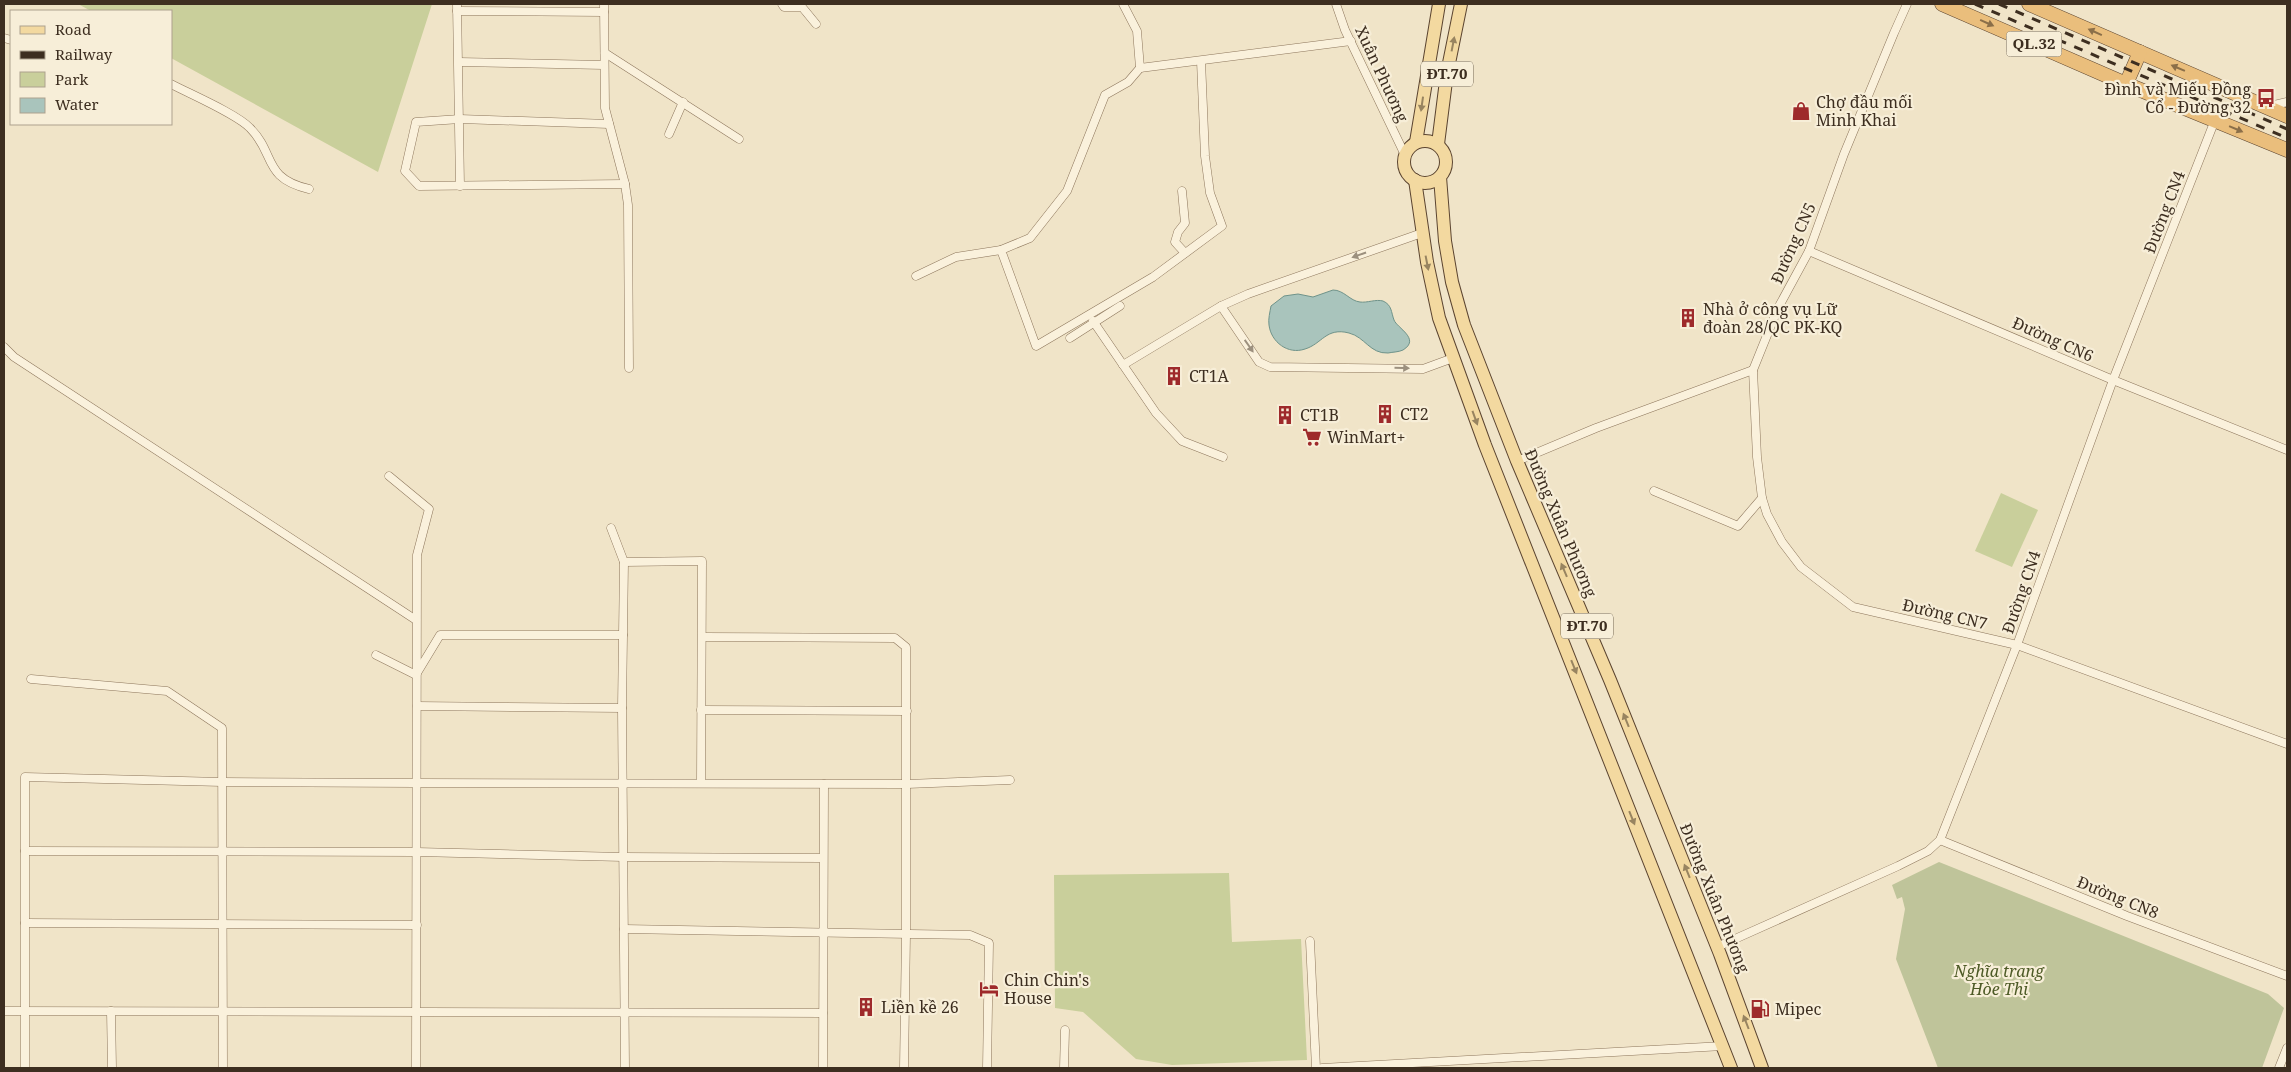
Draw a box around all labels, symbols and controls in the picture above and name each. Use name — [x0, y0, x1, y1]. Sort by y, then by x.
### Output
legend — [10, 10, 172, 125]
text: Road — [55, 19, 91, 39]
one-way arrow — [1980, 20, 1994, 28]
street label: Xuân Phương — [1350, 22, 1414, 126]
one-way arrow — [2088, 28, 2102, 36]
road number: QL.32 — [2006, 32, 2062, 56]
one-way arrow — [1449, 37, 1457, 52]
text: Railway — [55, 44, 113, 64]
road number: ĐT.70 — [1421, 62, 1473, 86]
one-way arrow — [2171, 64, 2185, 72]
text: Park — [55, 69, 89, 89]
place label: Đình và Miếu Đồng Cổ - Đường 32 — [2104, 78, 2251, 118]
bus stop icon: Đình và Miếu Đồng Cổ - Đường 32 — [2255, 87, 2277, 109]
place label: Chợ đầu mối Minh Khai — [1816, 91, 1912, 131]
text: Water — [55, 94, 98, 114]
one-way arrow — [1418, 96, 1426, 112]
shop icon: Chợ đầu mối Minh Khai — [1790, 100, 1812, 122]
one-way arrow — [2229, 125, 2244, 133]
street label: Đường CN4 — [2138, 168, 2190, 256]
street label: Đường CN5 — [1765, 199, 1821, 287]
one-way arrow — [1352, 252, 1367, 259]
one-way arrow — [1424, 256, 1432, 272]
place label: Nhà ở công vụ Lữ đoàn 28/QC PK-KQ — [1703, 298, 1842, 338]
building icon: Nhà ở công vụ Lữ đoàn 28/QC PK-KQ — [1677, 307, 1699, 329]
street label: Đường CN6 — [2009, 311, 2097, 367]
one-way arrow — [1244, 340, 1254, 353]
building icon: CT1A — [1163, 365, 1185, 387]
place label: CT1A — [1189, 365, 1230, 387]
one-way arrow — [1394, 365, 1410, 373]
building icon: CT2 — [1374, 403, 1396, 425]
place label: CT2 — [1400, 403, 1429, 425]
building icon: CT1B — [1274, 404, 1296, 426]
place label: CT1B — [1300, 404, 1339, 426]
one-way arrow — [1471, 411, 1479, 426]
supermarket icon: WinMart+ — [1301, 426, 1323, 448]
place label: WinMart+ — [1327, 426, 1405, 448]
street label: Đường Xuân Phương — [1520, 445, 1602, 601]
street label: Đường CN4 — [1997, 547, 2046, 636]
one-way arrow — [1559, 563, 1567, 577]
street label: Đường CN7 — [1900, 594, 1990, 634]
road number: ĐT.70 — [1561, 614, 1613, 638]
one-way arrow — [1570, 660, 1578, 674]
one-way arrow — [1622, 712, 1630, 727]
one-way arrow — [1629, 811, 1637, 825]
street label: Đường Xuân Phương — [1675, 820, 1755, 976]
one-way arrow — [1683, 863, 1691, 878]
street label: Đường CN8 — [2074, 871, 2162, 923]
park label: Nghĩa trang Hòe Thị — [1953, 960, 2045, 1000]
place label: Chin Chin's House — [1004, 969, 1089, 1009]
hotel icon: Chin Chin's House — [978, 978, 1000, 1000]
building icon: Liền kề 26 — [855, 996, 877, 1018]
place label: Liền kề 26 — [881, 996, 959, 1018]
fuel station icon: Mipec — [1749, 998, 1771, 1020]
place label: Mipec — [1775, 998, 1822, 1020]
one-way arrow — [1741, 1015, 1749, 1029]

